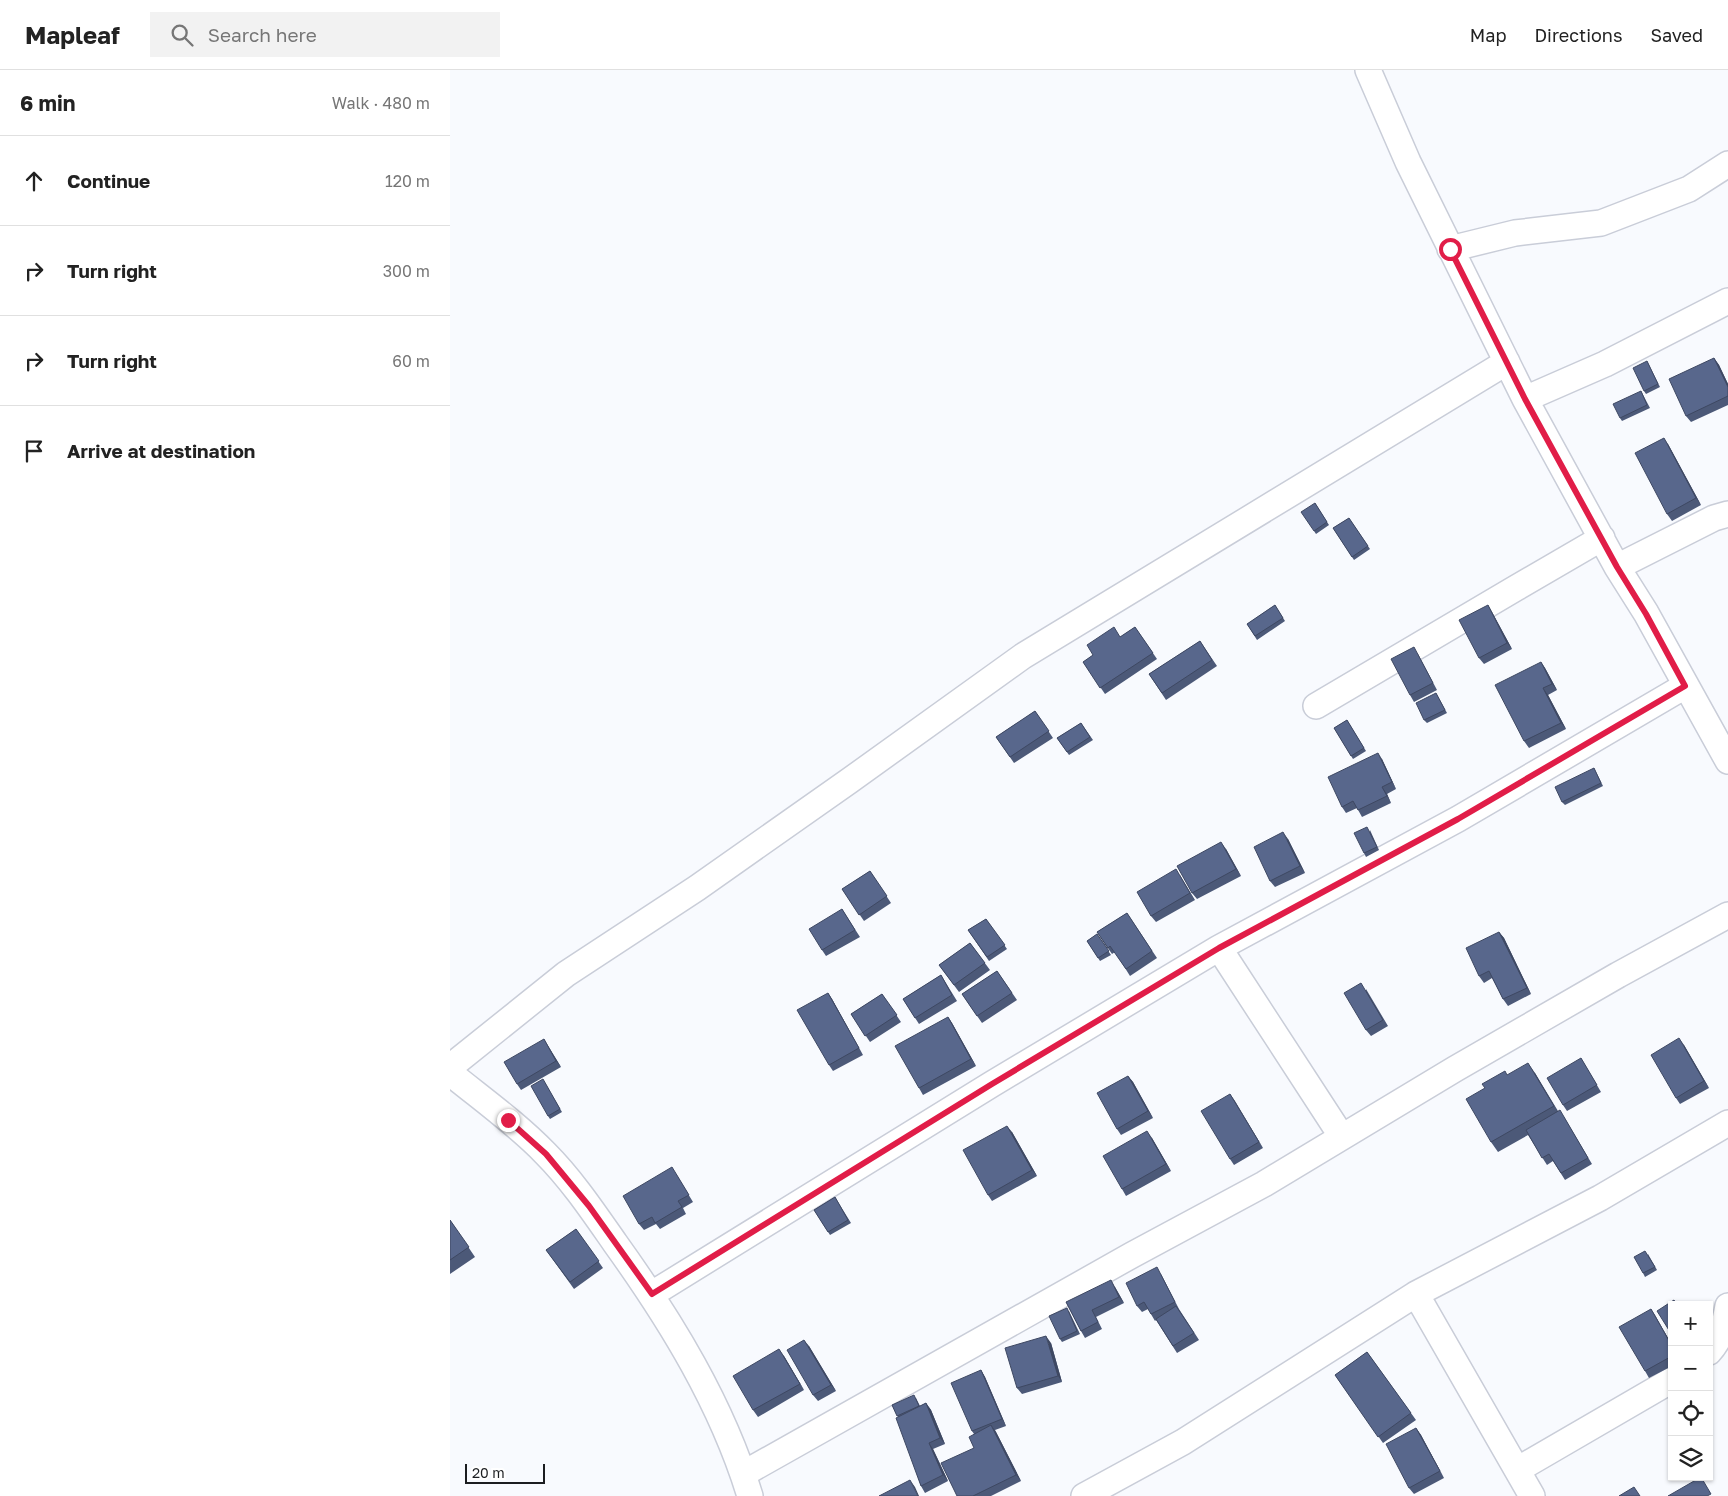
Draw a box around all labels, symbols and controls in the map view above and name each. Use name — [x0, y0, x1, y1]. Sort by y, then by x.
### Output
search box — [150, 12, 500, 57]
text: Mapleaf — [25, 20, 120, 49]
icon: search — [168, 21, 196, 49]
text: Search here — [208, 23, 317, 46]
text: Map — [1470, 24, 1506, 46]
text: Directions — [1534, 24, 1622, 46]
text: Saved — [1650, 24, 1703, 46]
text: 6 min — [20, 90, 75, 116]
text: Walk · 480 m — [332, 93, 430, 113]
icon: ahead — [20, 167, 48, 195]
text: Continue — [67, 169, 150, 192]
text: 120 m — [385, 171, 430, 191]
route start — [1439, 238, 1462, 261]
icon: right — [20, 257, 48, 285]
text: Turn right — [67, 259, 157, 282]
text: 300 m — [383, 261, 430, 281]
icon: right — [20, 347, 48, 375]
text: Turn right — [67, 349, 157, 372]
text: 60 m — [392, 351, 430, 371]
icon: arrive — [20, 437, 48, 465]
text: Arrive at destination — [67, 439, 255, 462]
route end — [497, 1109, 520, 1132]
map controls — [1668, 1301, 1713, 1481]
button: + — [1668, 1301, 1713, 1346]
button: − — [1668, 1346, 1713, 1391]
button: locate — [1668, 1391, 1713, 1436]
button: layers — [1668, 1436, 1713, 1481]
scale bar — [465, 1461, 545, 1484]
text: 20 m — [472, 1464, 505, 1481]

